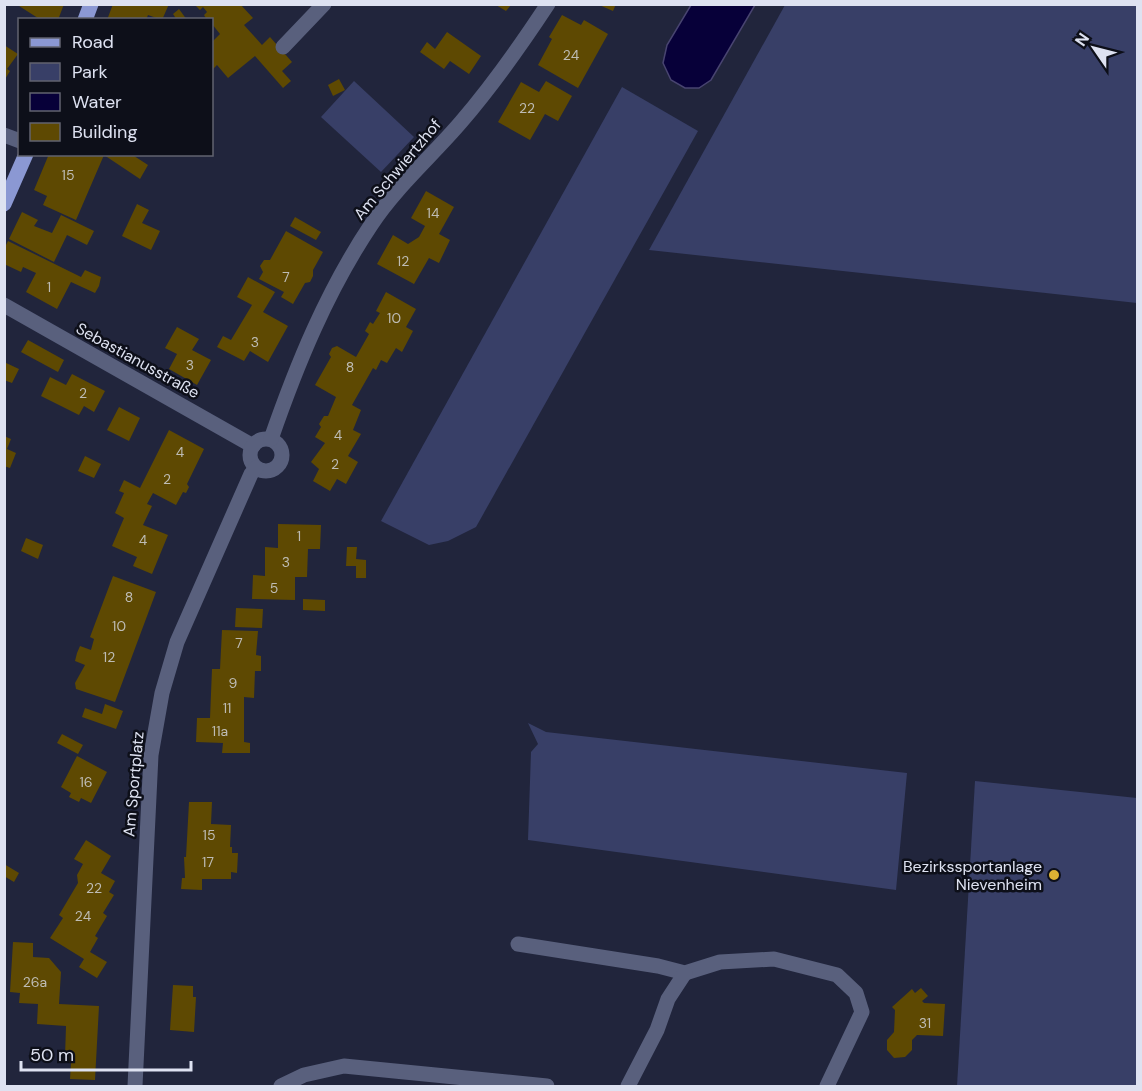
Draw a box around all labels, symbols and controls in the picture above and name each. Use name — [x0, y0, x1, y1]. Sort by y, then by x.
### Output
legend — [18, 18, 213, 156]
north arrow — [1064, 18, 1124, 78]
text: N — [1070, 29, 1094, 50]
text: Road — [72, 30, 114, 54]
house number: 24 — [563, 46, 580, 64]
text: Park — [72, 60, 108, 84]
text: Water — [72, 90, 122, 114]
house number: 22 — [519, 99, 535, 117]
street label: Am Schwiertzhof — [349, 114, 446, 224]
text: Building — [72, 120, 137, 144]
house number: 15 — [62, 166, 74, 184]
house number: 14 — [427, 204, 440, 222]
house number: 12 — [397, 252, 409, 270]
house number: 7 — [282, 268, 290, 286]
house number: 1 — [47, 278, 51, 296]
house number: 10 — [387, 309, 401, 327]
street label: Sebastianusstraße — [72, 318, 203, 403]
house number: 3 — [251, 333, 259, 351]
house number: 3 — [186, 356, 194, 374]
house number: 8 — [346, 358, 354, 376]
house number: 2 — [79, 384, 87, 402]
house number: 4 — [334, 426, 343, 444]
house number: 4 — [176, 443, 185, 461]
house number: 2 — [331, 455, 339, 473]
house number: 2 — [163, 470, 171, 488]
house number: 1 — [297, 527, 301, 545]
house number: 4 — [139, 531, 148, 549]
house number: 3 — [282, 553, 290, 571]
house number: 5 — [270, 579, 278, 597]
house number: 8 — [125, 588, 133, 606]
house number: 10 — [112, 617, 126, 635]
house number: 7 — [235, 634, 243, 652]
house number: 12 — [103, 648, 115, 666]
house number: 9 — [229, 674, 238, 692]
house number: 11 — [223, 699, 231, 717]
house number: 11a — [212, 722, 228, 740]
street label: Am Sportplatz — [118, 730, 149, 838]
house number: 16 — [79, 773, 93, 791]
house number: 15 — [203, 826, 215, 844]
house number: 17 — [202, 853, 214, 871]
place label: Bezirkssportanlage Nievenheim — [903, 856, 1042, 895]
marker: Bezirkssportanlage Nievenheim — [1047, 868, 1061, 882]
house number: 22 — [86, 879, 102, 897]
house number: 24 — [75, 907, 92, 925]
house number: 26a — [23, 973, 47, 991]
house number: 31 — [919, 1014, 931, 1032]
scale bar — [21, 1034, 190, 1072]
text: 50 m — [30, 1043, 74, 1067]

